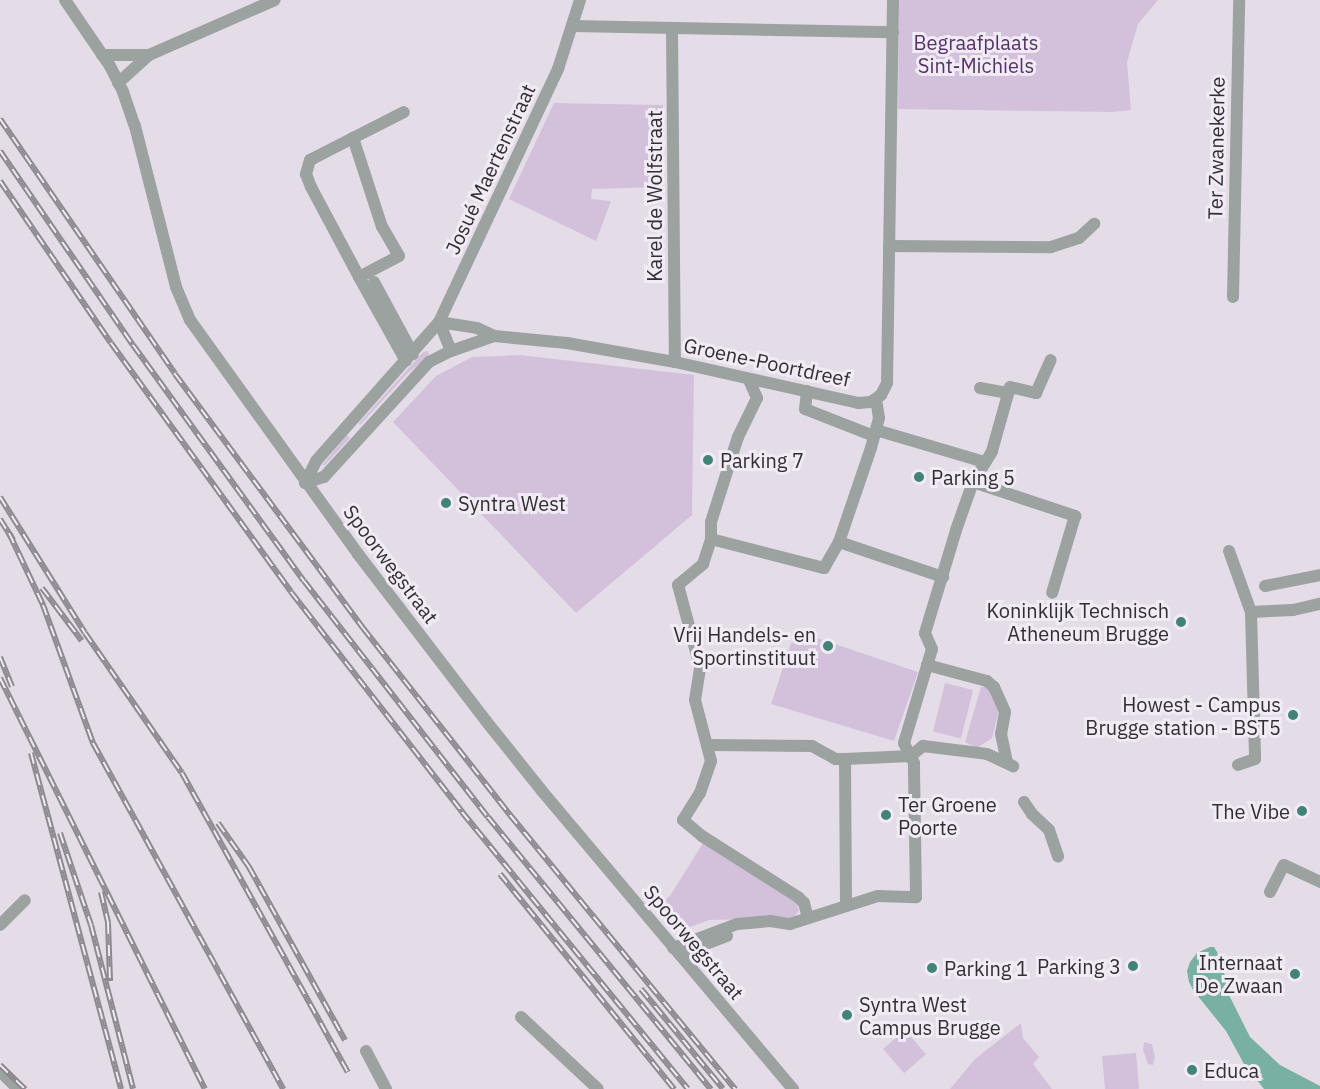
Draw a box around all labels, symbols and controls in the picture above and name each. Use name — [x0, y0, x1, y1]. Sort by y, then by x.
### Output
park label: Begraafplaats Sint-Michiels — [914, 31, 1038, 78]
street label: Ter Zwanekerke — [1203, 76, 1229, 220]
street label: Josué Maertenstraat — [440, 80, 540, 258]
street label: Karel de Wolfstraat — [642, 110, 666, 282]
street label: Groene-Poortdreef — [682, 333, 852, 391]
place label: Parking 7 — [720, 448, 804, 472]
marker: Parking 7 — [701, 453, 715, 467]
place label: Parking 5 — [931, 465, 1015, 489]
marker: Parking 5 — [912, 470, 926, 484]
place label: Syntra West — [458, 491, 566, 515]
marker: Syntra West — [439, 496, 453, 510]
street label: Spoorwegstraat — [339, 500, 443, 628]
place label: Koninklijk Technisch Atheneum Brugge — [987, 598, 1169, 645]
marker: Koninklijk Technisch Atheneum Brugge — [1174, 615, 1188, 629]
place label: Vrij Handels- en Sportinstituut — [673, 622, 816, 669]
marker: Vrij Handels- en Sportinstituut — [821, 639, 835, 653]
place label: Howest - Campus Brugge station - BST5 — [1085, 692, 1281, 739]
marker: Howest - Campus Brugge station - BST5 — [1286, 708, 1300, 722]
place label: Ter Groene Poorte — [898, 792, 997, 839]
place label: The Vibe — [1212, 799, 1290, 823]
marker: The Vibe — [1295, 804, 1309, 818]
marker: Ter Groene Poorte — [879, 808, 893, 822]
street label: Spoorwegstraat — [639, 880, 749, 1004]
place label: Internaat De Zwaan — [1194, 951, 1283, 998]
place label: Parking 3 — [1037, 954, 1121, 978]
place label: Parking 1 — [944, 956, 1028, 980]
marker: Parking 3 — [1126, 959, 1140, 973]
marker: Parking 1 — [925, 961, 939, 975]
marker: Internaat De Zwaan — [1288, 967, 1302, 981]
place label: Syntra West Campus Brugge — [859, 992, 1001, 1039]
marker: Syntra West Campus Brugge — [840, 1008, 854, 1022]
place label: Educa — [1204, 1058, 1259, 1082]
marker: Educa — [1185, 1063, 1199, 1077]

